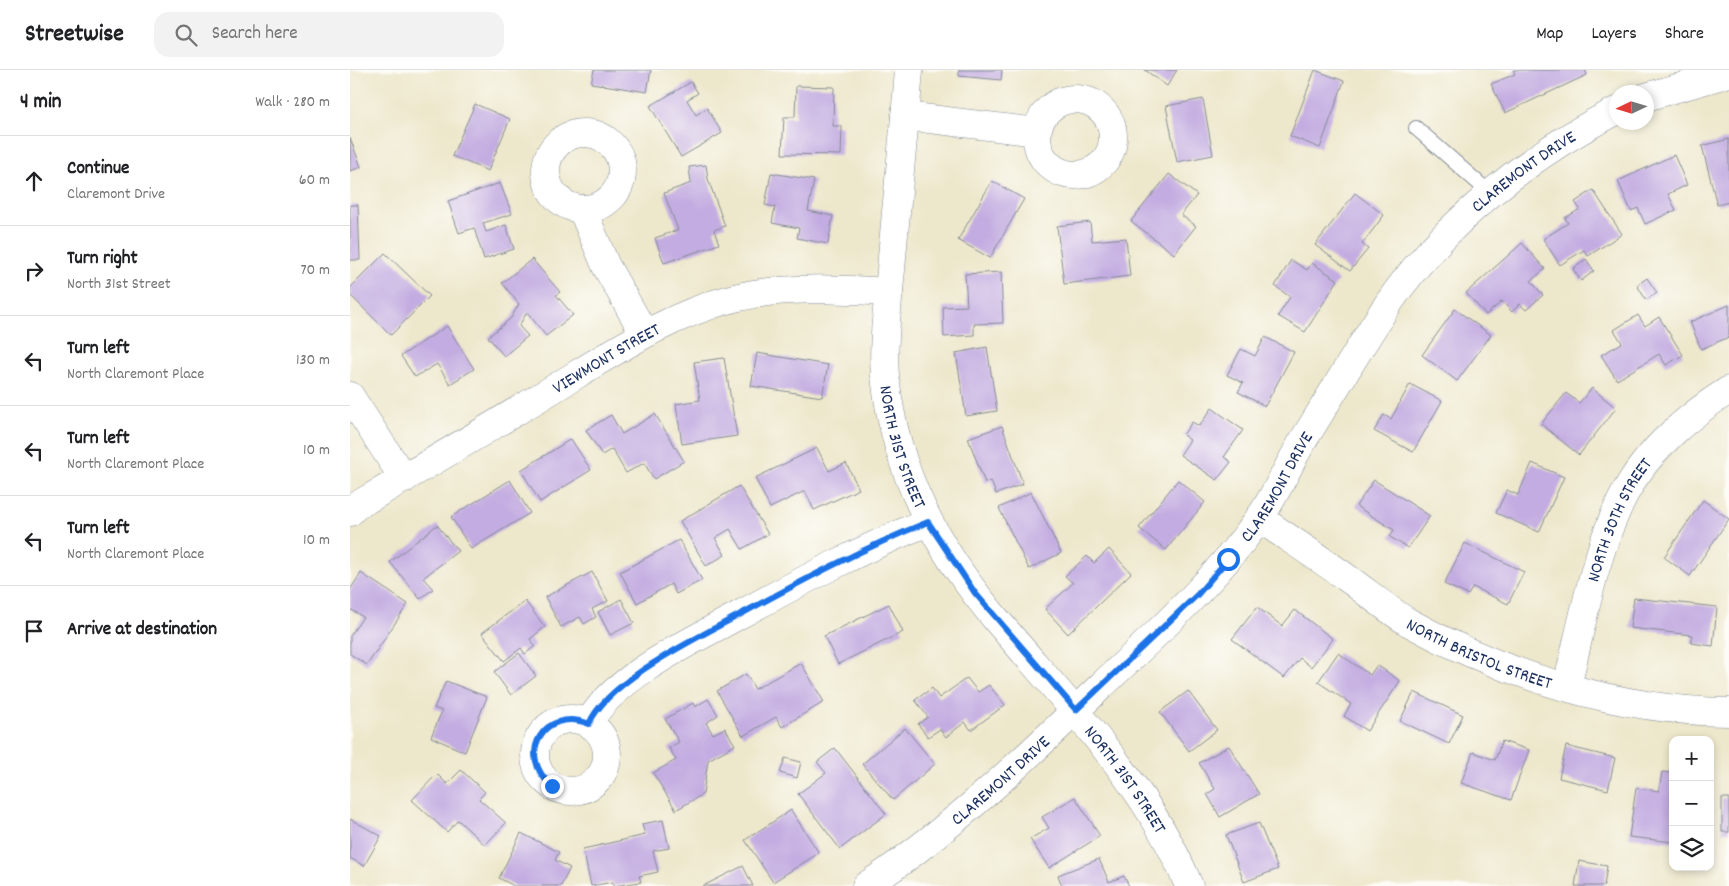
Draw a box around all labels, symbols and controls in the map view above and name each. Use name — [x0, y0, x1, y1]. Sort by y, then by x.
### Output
search box — [154, 12, 504, 57]
text: Streetwise — [25, 18, 124, 52]
icon: search — [172, 21, 200, 49]
text: Search here — [212, 21, 298, 48]
text: Map — [1536, 22, 1563, 47]
text: Layers — [1591, 22, 1637, 47]
text: Share — [1665, 22, 1704, 47]
north arrow — [1609, 85, 1654, 130]
text: 4 min — [20, 88, 62, 118]
text: Walk · 280 m — [255, 91, 330, 114]
street label: CLAREMONT DRIVE — [1467, 126, 1582, 220]
text: Continue — [67, 156, 129, 183]
icon: ahead — [20, 167, 48, 195]
text: 60 m — [299, 169, 330, 192]
text: Claremont Drive — [67, 183, 165, 206]
text: Turn right — [67, 246, 138, 273]
icon: right — [20, 257, 48, 285]
text: 70 m — [300, 259, 330, 282]
text: North 31st Street — [67, 273, 171, 296]
street label: VIEWMONT STREET — [548, 318, 665, 401]
text: Turn left — [67, 336, 130, 363]
icon: left — [20, 347, 48, 375]
text: 130 m — [296, 349, 330, 372]
text: North Claremont Place — [67, 363, 204, 386]
street label: NORTH 31ST STREET — [871, 384, 931, 513]
text: Turn left — [67, 426, 130, 453]
street label: CLAREMONT DRIVE — [1236, 428, 1321, 549]
icon: left — [20, 437, 48, 465]
text: 10 m — [303, 439, 330, 462]
text: North Claremont Place — [67, 453, 204, 476]
street label: NORTH 30TH STREET — [1582, 453, 1659, 585]
text: Turn left — [67, 516, 130, 543]
icon: left — [20, 527, 48, 555]
text: 10 m — [303, 529, 330, 552]
text: North Claremont Place — [67, 543, 204, 566]
route start — [1217, 548, 1240, 571]
street label: NORTH BRISTOL STREET — [1401, 613, 1555, 697]
icon: arrive — [20, 617, 48, 645]
text: Arrive at destination — [67, 617, 217, 644]
street label: NORTH 31ST STREET — [1077, 721, 1171, 839]
street label: CLAREMONT DRIVE — [947, 731, 1057, 833]
map controls — [1669, 736, 1714, 871]
button: + — [1669, 736, 1714, 781]
route end — [541, 775, 564, 798]
button: − — [1669, 781, 1714, 826]
button: layers — [1669, 826, 1714, 871]

